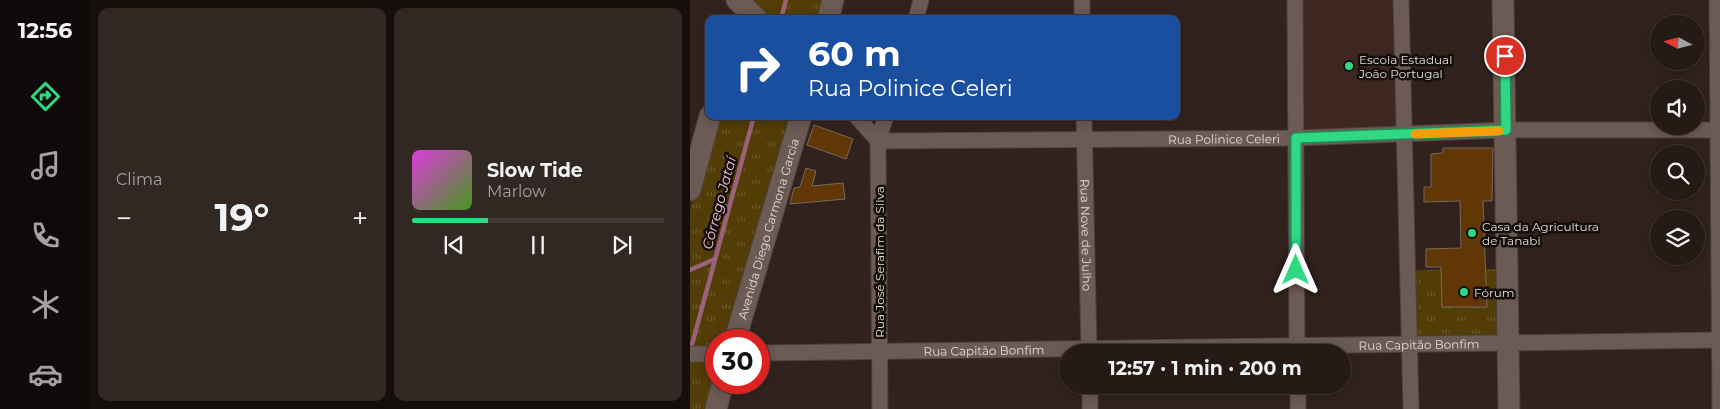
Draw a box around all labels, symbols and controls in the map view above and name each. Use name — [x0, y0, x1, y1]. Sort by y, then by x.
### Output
north arrow — [1650, 15, 1705, 70]
map controls — [1650, 15, 1705, 265]
text: 12:56 — [18, 17, 72, 44]
text: 60 m — [808, 32, 901, 75]
icon: right — [725, 35, 790, 100]
pin — [1484, 35, 1526, 77]
icon: arrive — [1491, 42, 1519, 70]
place label: Escola Estadual João Portugal — [1358, 52, 1452, 81]
marker: Escola Estadual João Portugal — [1343, 60, 1355, 72]
text: Rua Polinice Celeri — [808, 75, 1013, 102]
icon: directions — [28, 79, 63, 114]
button: sound — [1650, 80, 1705, 135]
street label: Rua Polinice Celeri — [1168, 131, 1280, 146]
street label: Avenida Diego Carmona Garcia — [734, 136, 802, 321]
button: search — [1650, 145, 1705, 200]
icon: music — [28, 148, 63, 183]
water label: Córrego Jataí — [698, 153, 741, 251]
text: Slow Tide — [487, 159, 583, 182]
text: Clima — [116, 170, 162, 189]
street label: Rua Nove de Julho — [1078, 179, 1095, 291]
text: Marlow — [487, 182, 546, 201]
street label: Rua José Serafim da Silva — [872, 186, 887, 338]
text: 19° — [215, 194, 270, 241]
text: − — [116, 201, 132, 235]
text: + — [352, 201, 368, 235]
button: layers — [1650, 210, 1705, 265]
icon: phone — [28, 218, 63, 253]
place label: Casa da Agricultura de Tanabi — [1482, 219, 1599, 248]
marker: Casa da Agricultura de Tanabi — [1466, 227, 1478, 239]
icon: previous — [440, 231, 468, 259]
icon: pause — [524, 231, 552, 259]
icon: next — [608, 231, 636, 259]
position arrow — [1269, 243, 1321, 295]
place label: Fórum — [1474, 285, 1515, 300]
marker: Fórum — [1458, 286, 1470, 298]
icon: climate — [28, 287, 63, 322]
speed limit sign: 30 — [705, 329, 770, 394]
street label: Rua Capitão Bonfim — [1358, 336, 1480, 352]
street label: Rua Capitão Bonfim — [923, 342, 1045, 358]
icon: car — [28, 357, 63, 392]
text: 12:57 · 1 min · 200 m — [1108, 357, 1302, 380]

